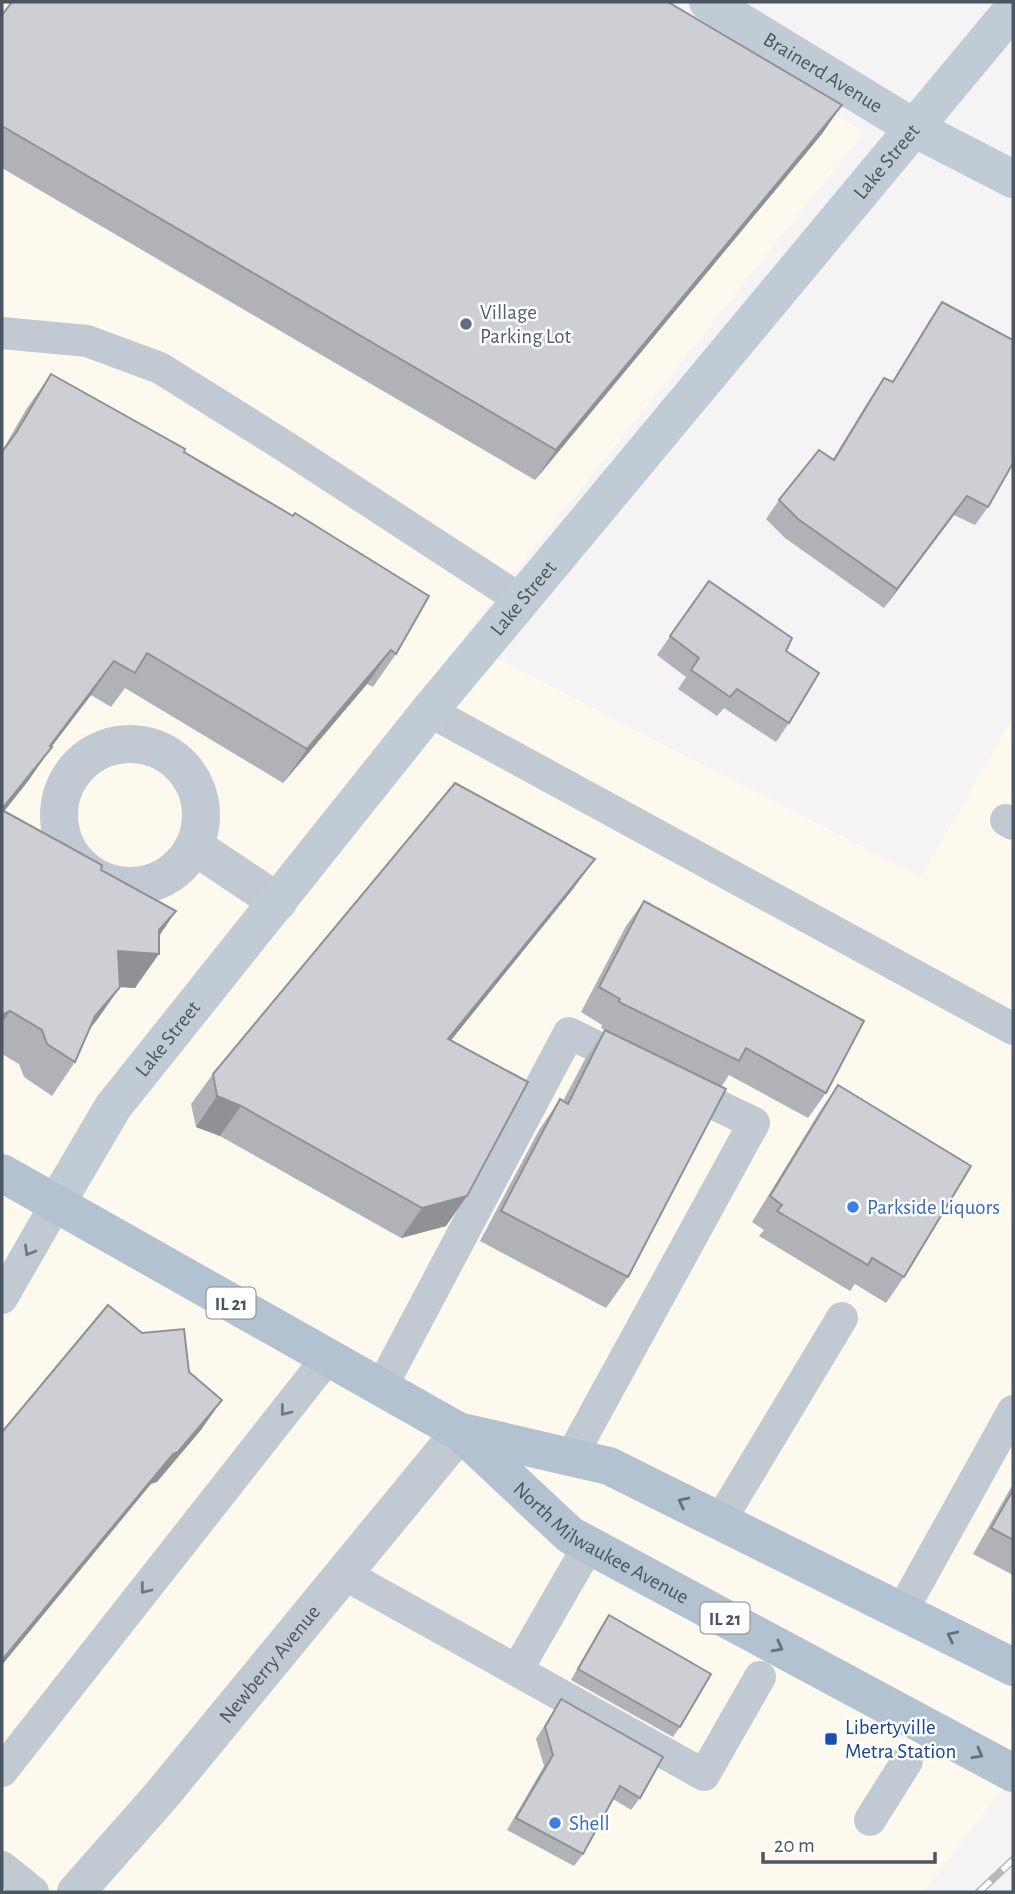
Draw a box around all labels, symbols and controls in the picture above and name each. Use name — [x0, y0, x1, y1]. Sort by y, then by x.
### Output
street label: Brainerd Avenue — [760, 29, 886, 117]
street label: Lake Street — [850, 120, 924, 203]
place label: Village Parking Lot — [480, 302, 572, 347]
marker: Village Parking Lot — [458, 316, 474, 332]
street label: Lake Street — [486, 557, 560, 640]
street label: Lake Street — [132, 997, 205, 1081]
place label: Parkside Liquors — [867, 1197, 1000, 1218]
marker: Parkside Liquors — [845, 1199, 861, 1215]
one-way arrow — [24, 1244, 37, 1257]
road number: IL 21 — [206, 1288, 256, 1318]
one-way arrow — [281, 1403, 294, 1415]
street label: North Milwaukee Avenue — [509, 1478, 692, 1608]
one-way arrow — [678, 1497, 690, 1511]
one-way arrow — [140, 1582, 153, 1594]
street label: Newberry Avenue — [215, 1601, 324, 1727]
road number: IL 21 — [700, 1602, 750, 1634]
one-way arrow — [947, 1631, 959, 1645]
one-way arrow — [771, 1639, 783, 1652]
place label: Libertyville Metra Station — [845, 1717, 956, 1762]
marker: Libertyville Metra Station — [823, 1731, 839, 1747]
one-way arrow — [971, 1746, 984, 1760]
place label: Shell — [569, 1813, 610, 1834]
marker: Shell — [547, 1815, 563, 1831]
scale bar — [763, 1820, 934, 1864]
text: 20 m — [774, 1835, 815, 1856]

